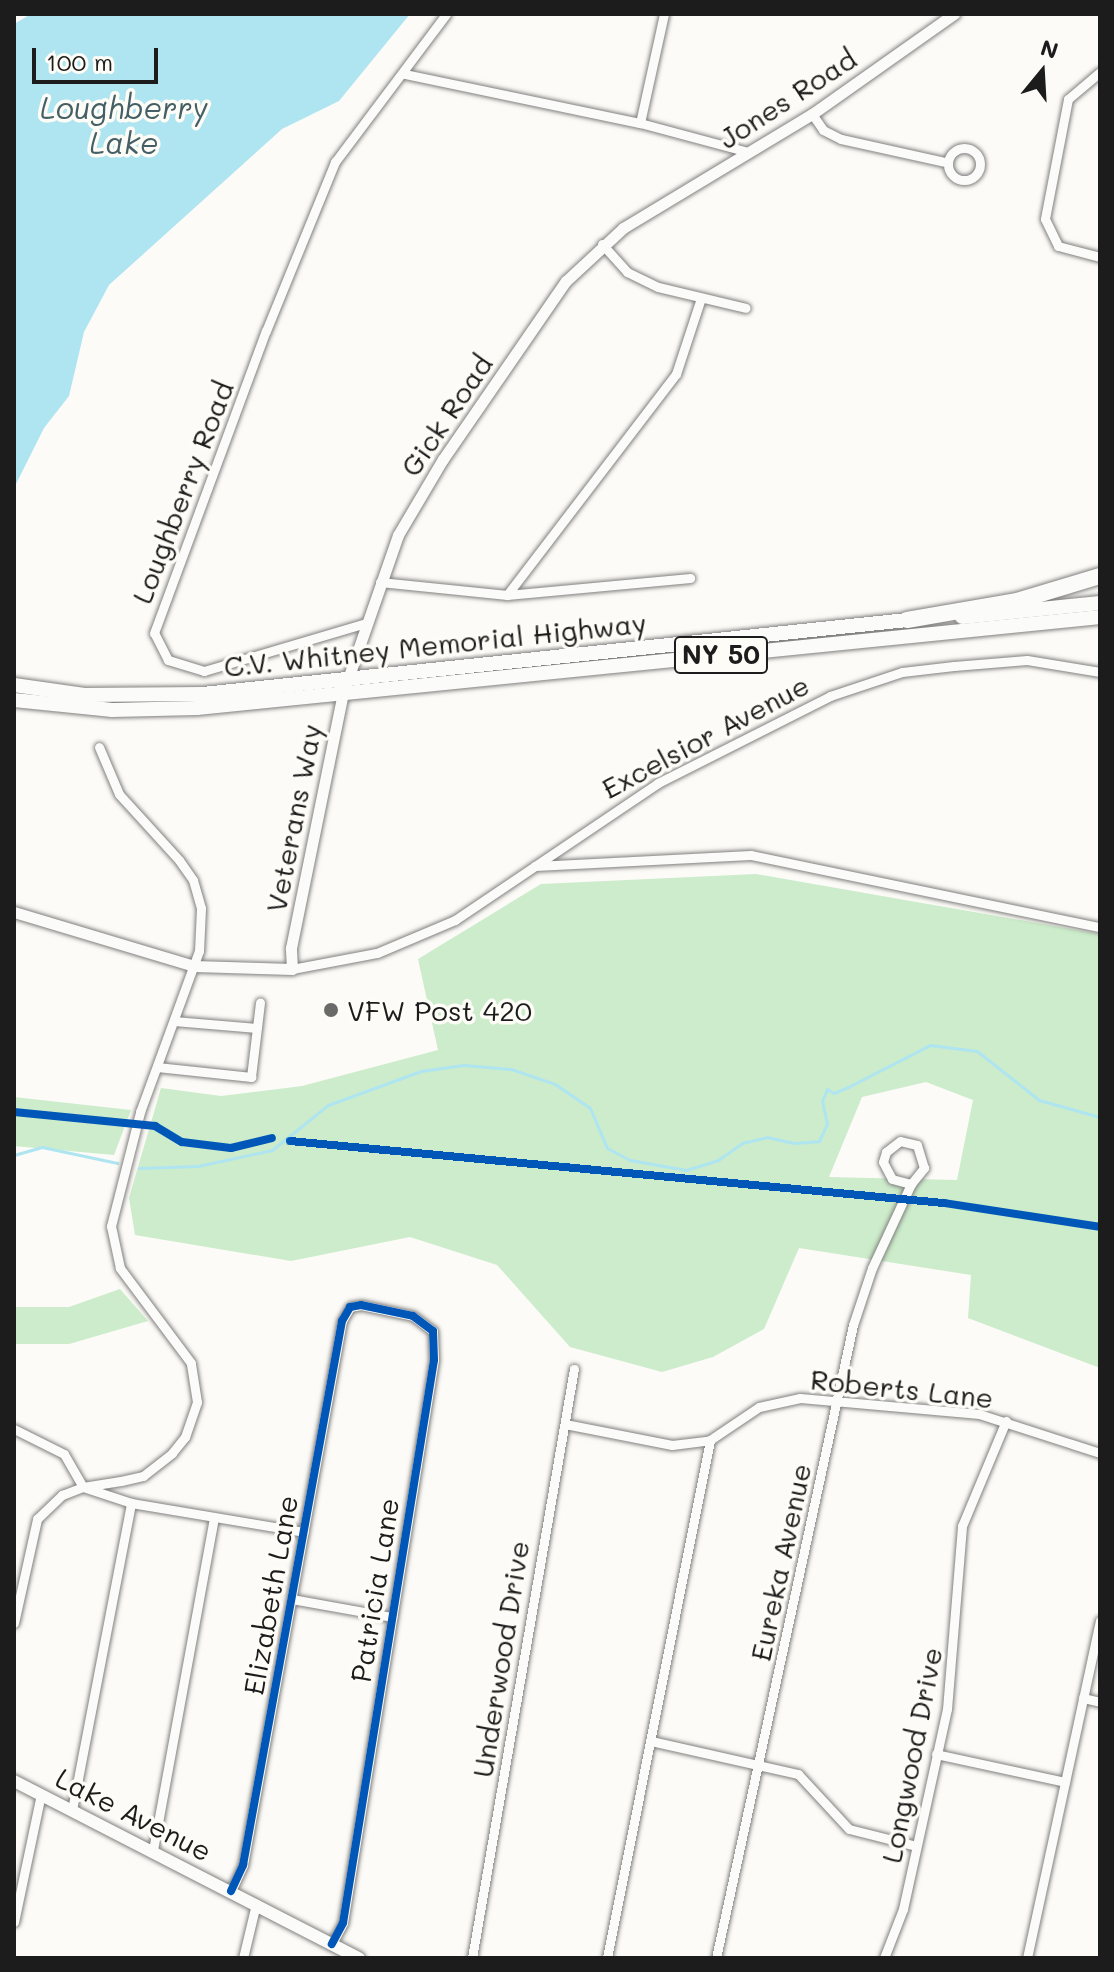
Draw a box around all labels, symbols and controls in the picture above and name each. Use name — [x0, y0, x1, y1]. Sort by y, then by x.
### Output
scale bar — [36, 32, 162, 82]
north arrow — [1002, 32, 1082, 112]
text: N — [1037, 32, 1062, 65]
street label: Jones Road — [712, 41, 862, 155]
text: 100 m — [46, 46, 113, 77]
water label: Loughberry Lake — [40, 89, 208, 160]
street label: Gick Road — [393, 348, 499, 482]
street label: Loughberry Road — [124, 376, 240, 608]
street label: C.V. Whitney Memorial Highway — [222, 605, 648, 683]
road number: NY 50 — [673, 633, 769, 677]
street label: Excelsior Avenue — [596, 667, 814, 805]
street label: Veterans Way — [258, 721, 328, 915]
place label: VFW Post 420 — [347, 993, 532, 1027]
marker: VFW Post 420 — [322, 1001, 340, 1019]
street label: Roberts Lane — [809, 1362, 995, 1414]
street label: Eureka Avenue — [743, 1460, 817, 1664]
street label: Elizabeth Lane — [236, 1493, 304, 1697]
street label: Patricia Lane — [343, 1496, 405, 1684]
street label: Underwood Drive — [465, 1538, 535, 1780]
street label: Longwood Drive — [874, 1644, 948, 1866]
street label: Lake Avenue — [51, 1760, 217, 1868]

